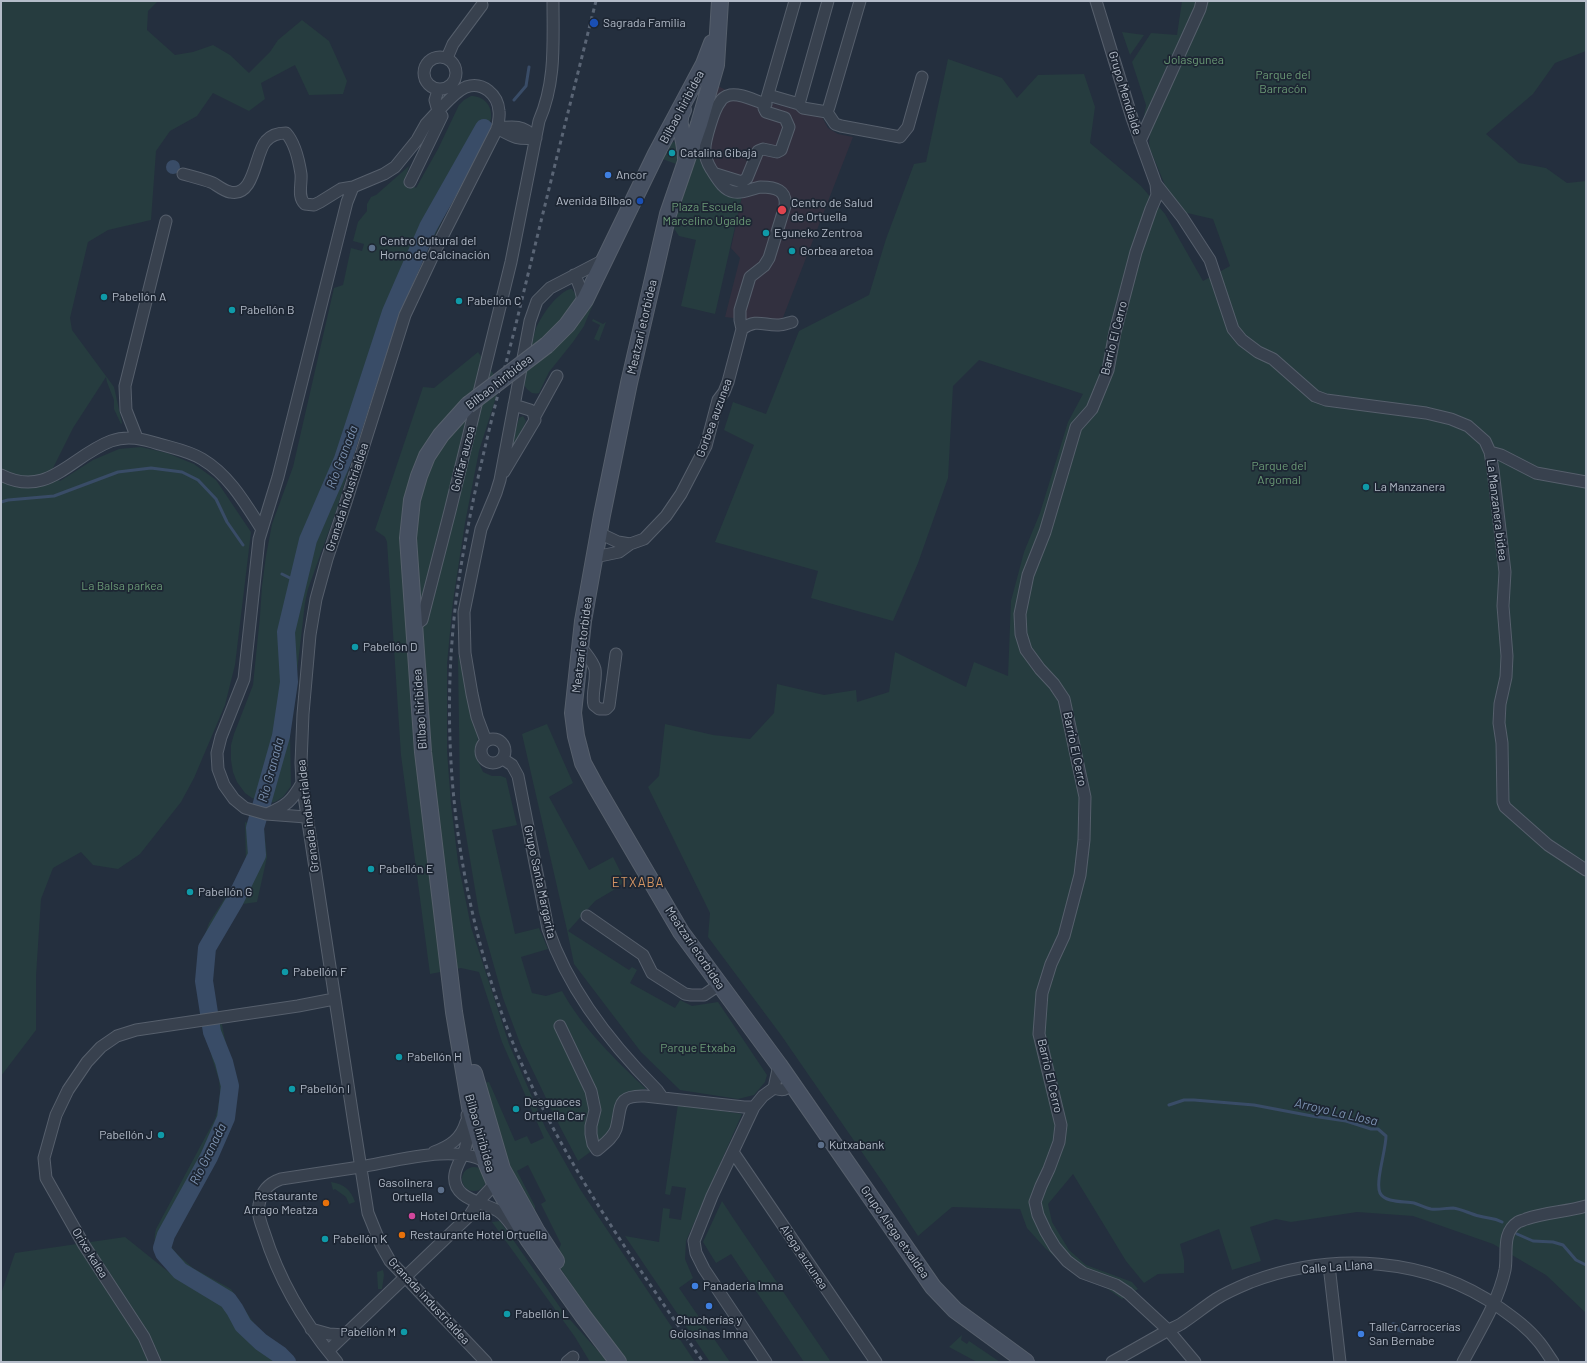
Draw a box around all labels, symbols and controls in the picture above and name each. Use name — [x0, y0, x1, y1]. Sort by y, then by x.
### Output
place label: Sagrada Familia — [603, 16, 686, 30]
marker: Sagrada Familia — [588, 17, 600, 29]
street label: Grupo Mendialde — [1105, 50, 1145, 136]
park label: Jolasgunea — [1164, 53, 1224, 67]
street label: Bilbao hiribidea — [657, 68, 707, 146]
park label: Parque del Barracón — [1256, 68, 1310, 96]
place label: Catalina Gibaja — [680, 146, 757, 160]
marker: Catalina Gibaja — [667, 148, 677, 158]
place label: Ancor — [616, 168, 647, 182]
marker: Ancor — [603, 170, 613, 180]
place label: Avenida Bilbao — [556, 194, 632, 208]
marker: Avenida Bilbao — [635, 196, 645, 206]
place label: Centro de Salud de Ortuella — [791, 196, 873, 224]
park label: Plaza Escuela Marcelino Ugalde — [663, 200, 751, 228]
marker: Centro de Salud de Ortuella — [776, 204, 788, 216]
place label: Eguneko Zentroa — [774, 226, 862, 240]
marker: Eguneko Zentroa — [761, 228, 771, 238]
place label: Centro Cultural del Horno de Calcinación — [380, 234, 490, 262]
marker: Centro Cultural del Horno de Calcinación — [367, 243, 377, 253]
place label: Gorbea aretoa — [800, 244, 873, 258]
marker: Gorbea aretoa — [787, 246, 797, 256]
street label: Meatzari etorbidea — [624, 278, 660, 376]
place label: Pabellón A — [112, 290, 166, 304]
marker: Pabellón A — [99, 292, 109, 302]
place label: Pabellón C — [467, 294, 521, 308]
marker: Pabellón C — [454, 296, 464, 306]
street label: Barrio El Cerro — [1098, 300, 1130, 376]
place label: Pabellón B — [240, 303, 294, 317]
marker: Pabellón B — [227, 305, 237, 315]
street label: Bilbao hiribidea — [463, 352, 535, 412]
street label: Gorbea auzunea — [693, 377, 735, 459]
water label: Río Granada — [323, 423, 361, 491]
street label: Golifar auzoa — [448, 425, 478, 493]
street label: Granada industrialdea — [323, 441, 371, 553]
street label: La Manzanera bidea — [1484, 458, 1510, 562]
park label: Parque del Argomal — [1252, 459, 1306, 487]
place label: La Manzanera — [1374, 480, 1445, 494]
marker: La Manzanera — [1361, 482, 1371, 492]
park label: La Balsa parkea — [81, 579, 163, 593]
street label: Meatzari etorbidea — [569, 596, 595, 694]
place label: Pabellón D — [363, 640, 417, 654]
marker: Pabellón D — [350, 642, 360, 652]
street label: Bilbao hiribidea — [410, 668, 430, 750]
street label: Barrio El Cerro — [1060, 711, 1090, 787]
water label: Río Granada — [255, 736, 287, 804]
street label: Granada industrialdea — [294, 759, 322, 873]
street label: Grupo Santa Margarita — [521, 824, 559, 940]
place label: Pabellón E — [379, 862, 433, 876]
marker: Pabellón E — [366, 864, 376, 874]
district label: ETXABA — [612, 875, 664, 891]
place label: Pabellón G — [198, 885, 252, 899]
marker: Pabellón G — [185, 887, 195, 897]
street label: Meatzari etorbidea — [662, 904, 728, 992]
place label: Pabellón F — [293, 965, 347, 979]
marker: Pabellón F — [280, 967, 290, 977]
street label: Barrio El Cerro — [1034, 1038, 1066, 1114]
park label: Parque Etxaba — [660, 1041, 736, 1055]
place label: Pabellón H — [407, 1050, 462, 1064]
marker: Pabellón H — [394, 1052, 404, 1062]
place label: Pabellón I — [300, 1082, 350, 1096]
marker: Pabellón I — [287, 1084, 297, 1094]
street label: Bilbao hiribidea — [462, 1092, 498, 1174]
place label: Desguaces Ortuella Car — [524, 1095, 585, 1123]
water label: Arroyo La Llosa — [1293, 1095, 1379, 1129]
marker: Desguaces Ortuella Car — [511, 1104, 521, 1114]
water label: Río Granada — [186, 1121, 230, 1187]
place label: Pabellón J — [99, 1128, 153, 1142]
marker: Pabellón J — [156, 1130, 166, 1140]
place label: Kutxabank — [829, 1138, 884, 1152]
marker: Kutxabank — [816, 1140, 826, 1150]
place label: Gasolinera Ortuella — [378, 1176, 433, 1204]
street label: Grupo Aiega etxaldea — [858, 1183, 932, 1281]
marker: Gasolinera Ortuella — [436, 1185, 446, 1195]
place label: Restaurante Arrago Meatza — [244, 1189, 318, 1217]
marker: Restaurante Arrago Meatza — [321, 1198, 331, 1208]
place label: Hotel Ortuella — [420, 1209, 491, 1223]
marker: Hotel Ortuella — [407, 1211, 417, 1221]
street label: Aiega auzunea — [777, 1222, 831, 1292]
street label: Orixe kalea — [69, 1225, 111, 1281]
place label: Restaurante Hotel Ortuella — [410, 1228, 547, 1242]
marker: Restaurante Hotel Ortuella — [397, 1230, 407, 1240]
place label: Pabellón K — [333, 1232, 387, 1246]
marker: Pabellón K — [320, 1234, 330, 1244]
street label: Granada industrialdea — [385, 1255, 473, 1347]
street label: Calle La Llana — [1301, 1257, 1373, 1277]
place label: Panaderia Imna — [703, 1279, 783, 1293]
marker: Panaderia Imna — [690, 1281, 700, 1291]
marker: Chucherías y Golosinas Imna — [704, 1301, 714, 1311]
place label: Pabellón L — [515, 1307, 569, 1321]
marker: Pabellón L — [502, 1309, 512, 1319]
place label: Chucherías y Golosinas Imna — [670, 1313, 748, 1341]
place label: Taller Carrocerías San Bernabe — [1369, 1320, 1460, 1348]
place label: Pabellón M — [341, 1325, 396, 1339]
marker: Pabellón M — [399, 1327, 409, 1337]
marker: Taller Carrocerías San Bernabe — [1356, 1329, 1366, 1339]

